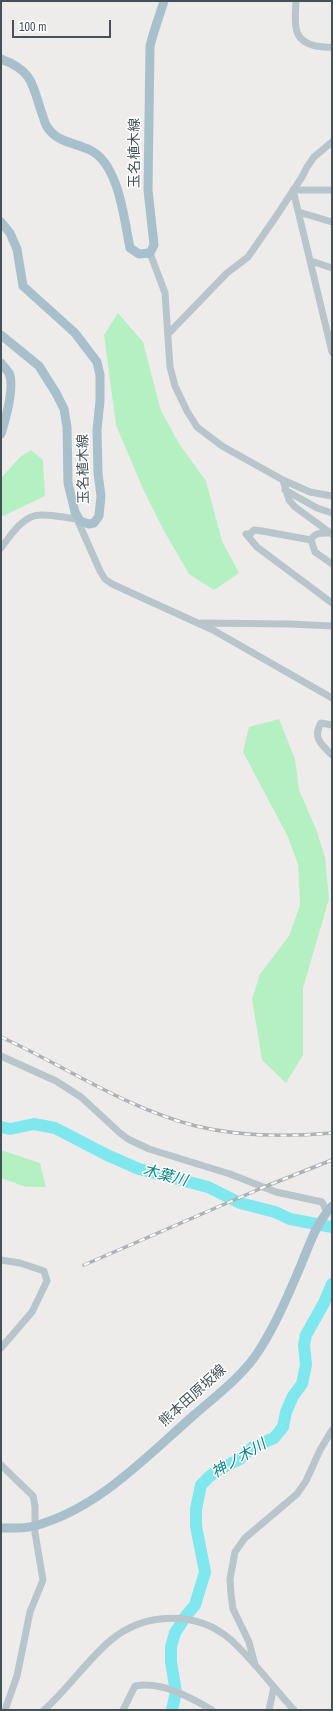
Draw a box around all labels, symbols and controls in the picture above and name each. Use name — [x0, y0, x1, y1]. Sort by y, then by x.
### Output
scale bar — [14, 12, 113, 38]
text: 100 m — [19, 19, 46, 35]
street label: 玉名植木線 — [127, 118, 143, 188]
street label: 玉名植木線 — [75, 434, 93, 504]
water label: 木葉川 — [141, 1161, 189, 1191]
street label: 熊本田原坂線 — [156, 1362, 230, 1430]
water label: 神ノ木川 — [209, 1436, 269, 1482]

